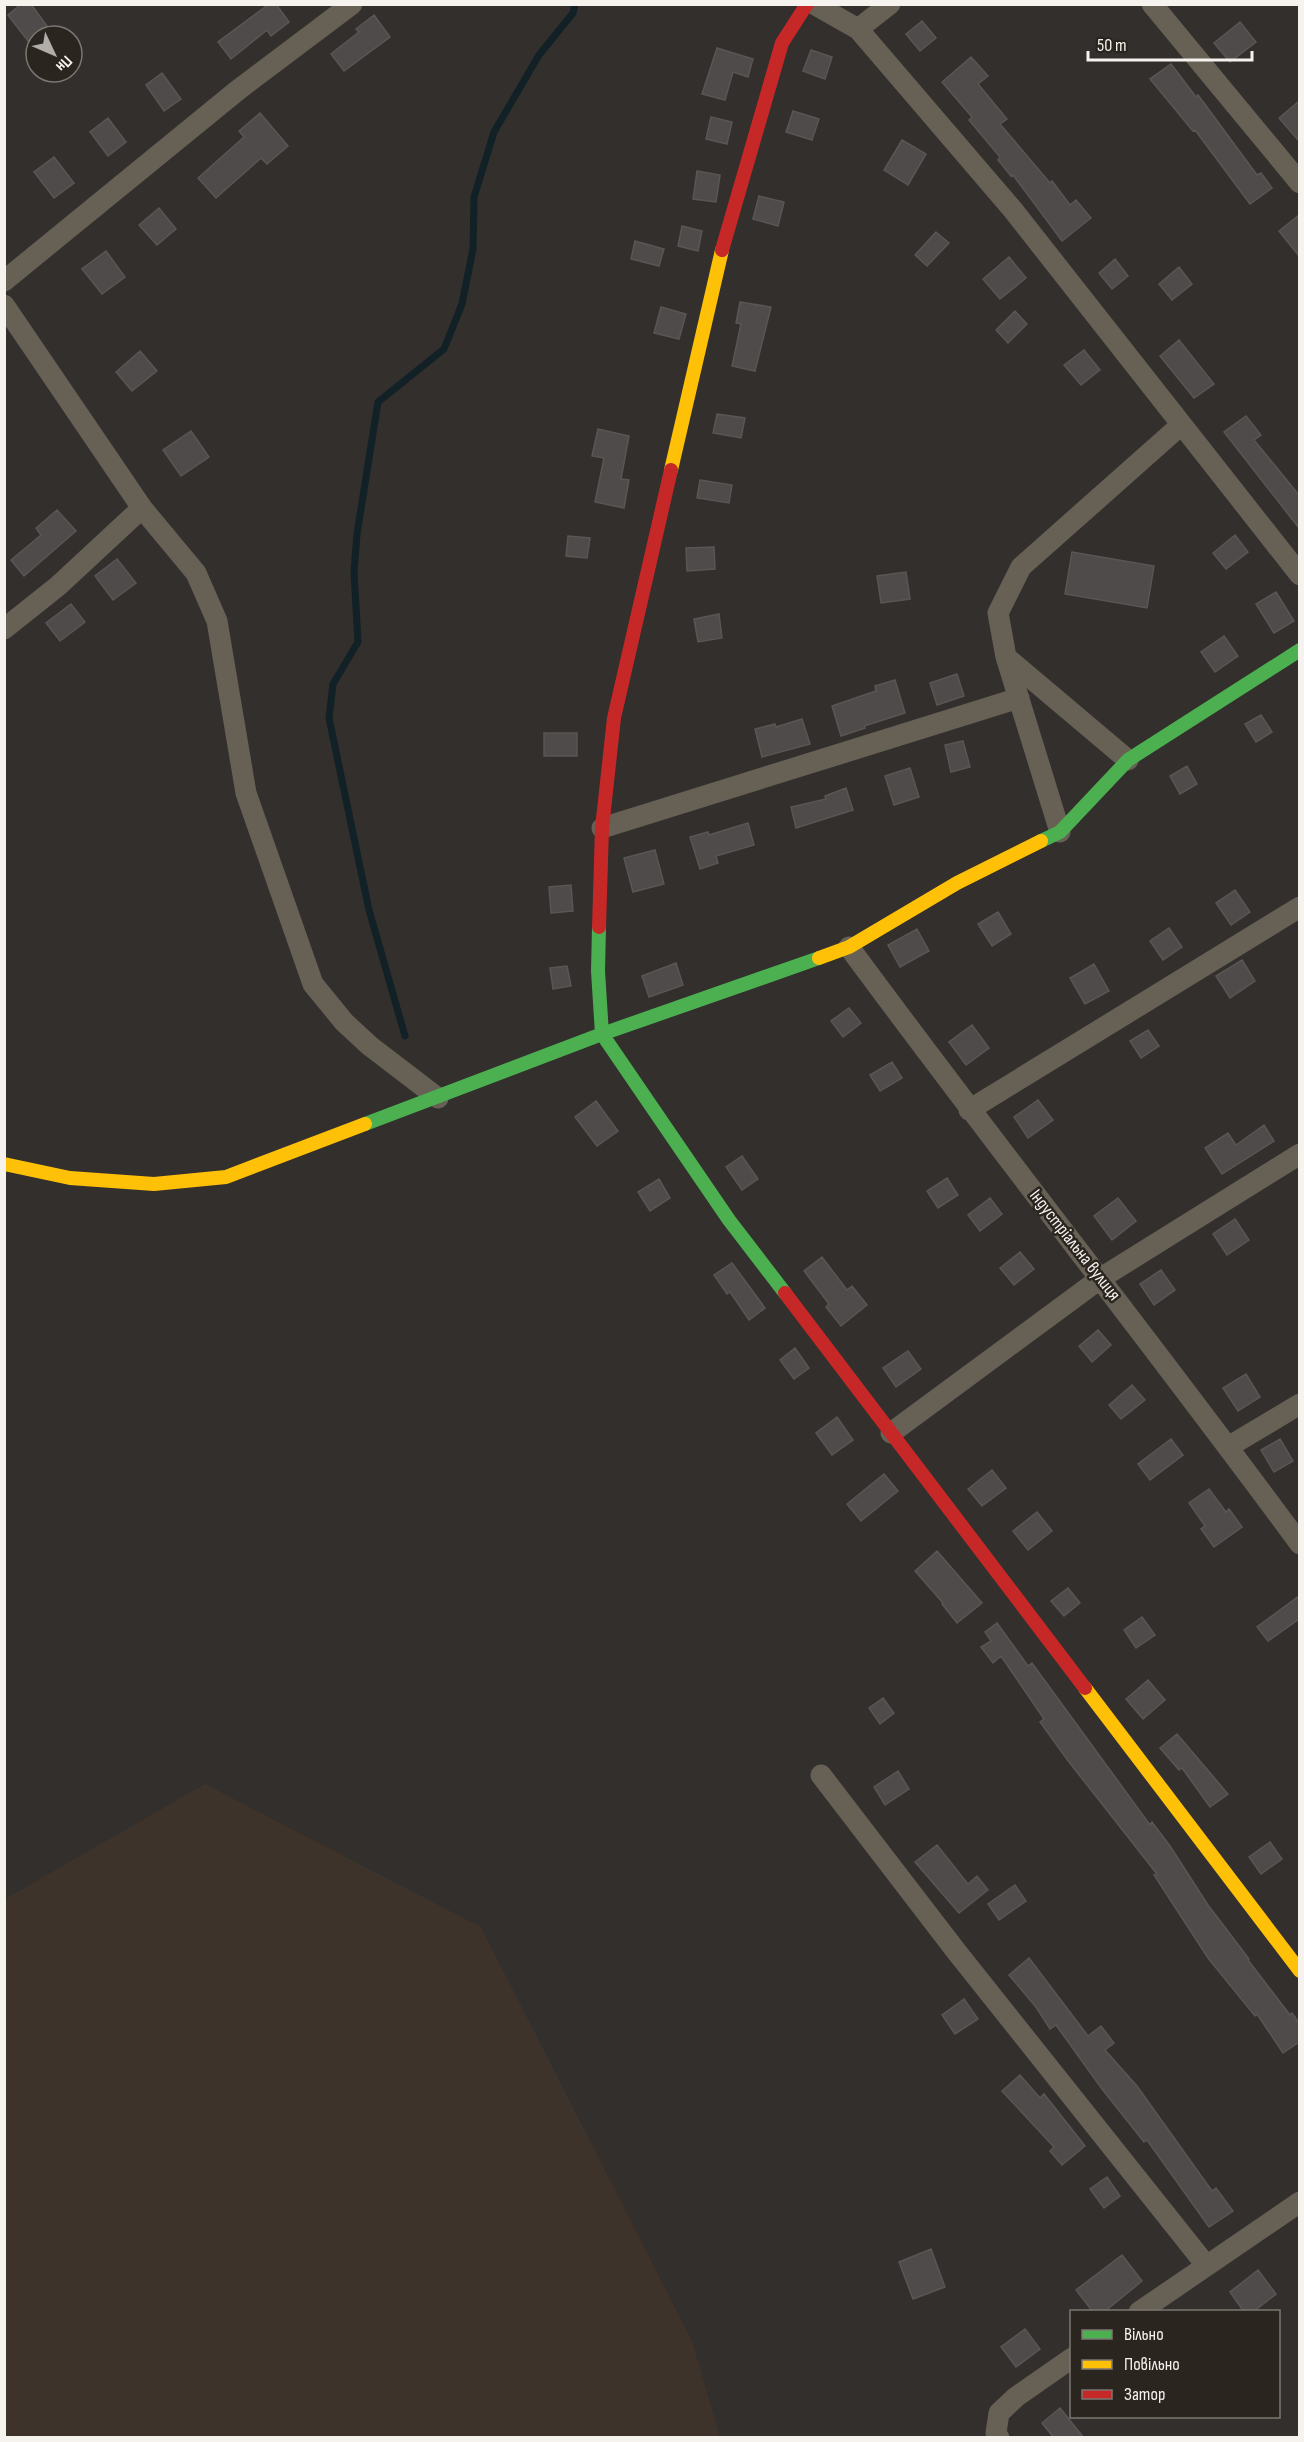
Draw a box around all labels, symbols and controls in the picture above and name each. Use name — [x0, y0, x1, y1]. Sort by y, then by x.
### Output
north arrow — [24, 24, 84, 84]
scale bar — [1088, 24, 1252, 62]
text: 50 m — [1097, 35, 1127, 56]
text: Пн — [51, 51, 76, 76]
street label: Індустріальна вулиця — [1025, 1185, 1125, 1305]
legend — [1070, 2310, 1280, 2418]
text: Вільно — [1124, 2324, 1164, 2345]
text: Повільно — [1124, 2354, 1180, 2375]
text: Затор — [1124, 2384, 1165, 2405]

